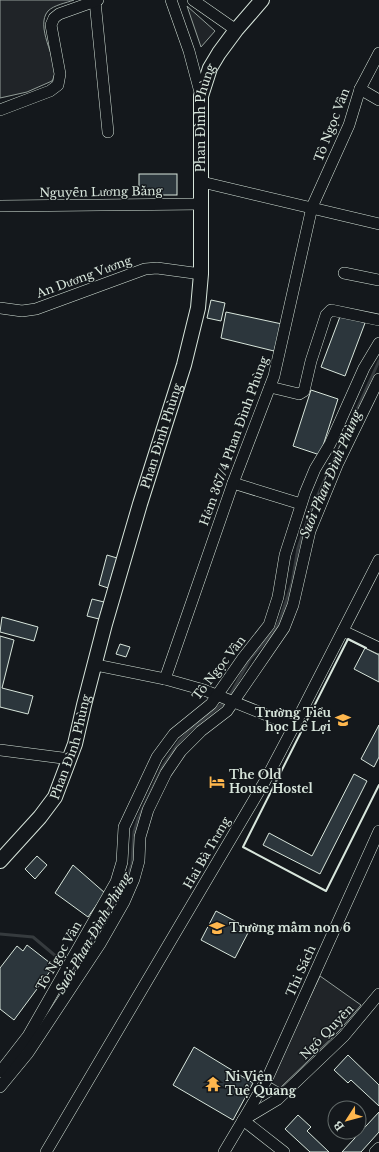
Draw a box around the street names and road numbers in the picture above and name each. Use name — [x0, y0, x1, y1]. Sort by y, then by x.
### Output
street label: Phan Đình Phùng — [193, 60, 218, 172]
street label: Tô Ngọc Vân — [311, 86, 352, 164]
street label: Nguyễn Lương Bằng — [39, 183, 164, 200]
street label: An Dương Vương — [33, 252, 134, 301]
street label: Hẻm 367/4 Phan Đình Phùng — [196, 353, 271, 527]
street label: Phan Đình Phùng — [137, 381, 185, 491]
street label: Tô Ngọc Vân — [189, 632, 248, 703]
street label: Phan Đình Phùng — [47, 692, 94, 802]
street label: Hai Bà Trưng — [180, 813, 234, 891]
street label: Tô Ngọc Vân — [33, 918, 84, 993]
street label: Thi Sách — [283, 943, 318, 999]
street label: Ngô Quyền — [297, 1001, 357, 1062]

